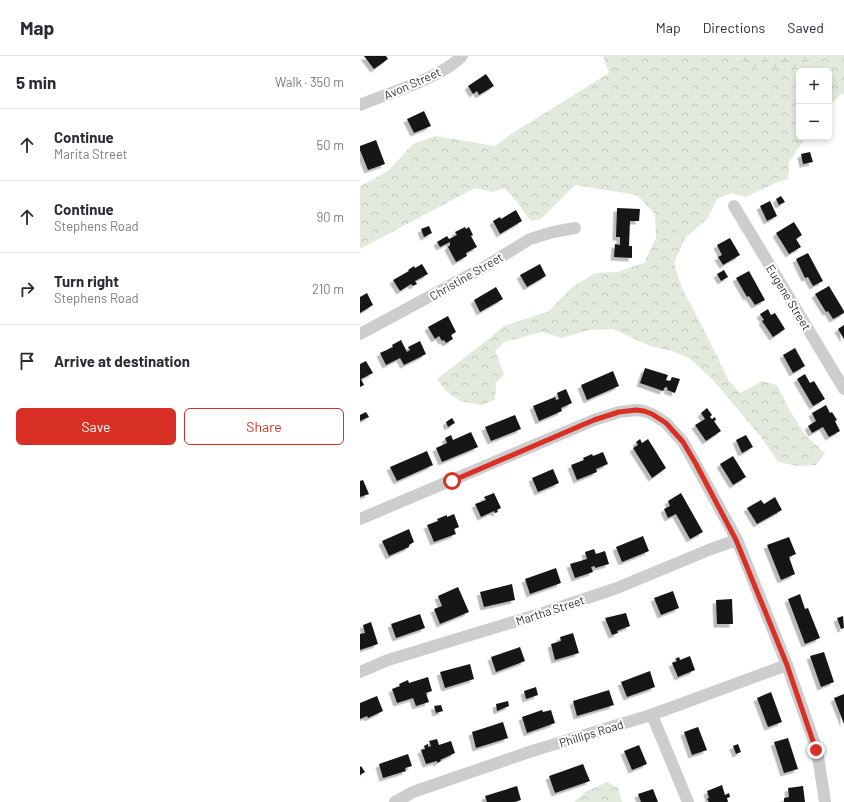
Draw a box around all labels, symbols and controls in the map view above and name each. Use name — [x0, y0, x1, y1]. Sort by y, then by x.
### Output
text: Map — [20, 16, 54, 39]
text: Map — [656, 19, 681, 36]
text: Directions — [703, 19, 765, 36]
text: Saved — [787, 19, 824, 36]
street label: Avon Street — [381, 64, 443, 102]
map controls — [796, 68, 832, 140]
button: + — [796, 68, 832, 104]
text: 5 min — [16, 72, 56, 92]
text: Walk · 350 m — [275, 74, 344, 90]
button: − — [796, 104, 832, 140]
text: Continue — [54, 128, 114, 146]
icon: ahead — [16, 134, 38, 156]
text: 50 m — [317, 137, 344, 153]
text: Marita Street — [54, 146, 127, 162]
text: Continue — [54, 200, 114, 218]
icon: ahead — [16, 206, 38, 228]
text: 90 m — [317, 209, 344, 225]
text: Stephens Road — [54, 218, 139, 234]
street label: Christine Street — [427, 249, 505, 303]
street label: Eugene Street — [764, 261, 814, 333]
text: Turn right — [54, 272, 119, 290]
icon: right — [16, 278, 38, 300]
text: 210 m — [312, 281, 344, 297]
text: Stephens Road — [54, 290, 139, 306]
icon: arrive — [16, 350, 38, 372]
text: Arrive at destination — [54, 352, 190, 370]
button: Save — [16, 408, 176, 445]
button: Share — [184, 408, 344, 445]
route start — [443, 472, 461, 490]
street label: Martha Street — [514, 592, 586, 628]
street label: Phillips Road — [557, 717, 625, 749]
route end — [807, 741, 825, 759]

